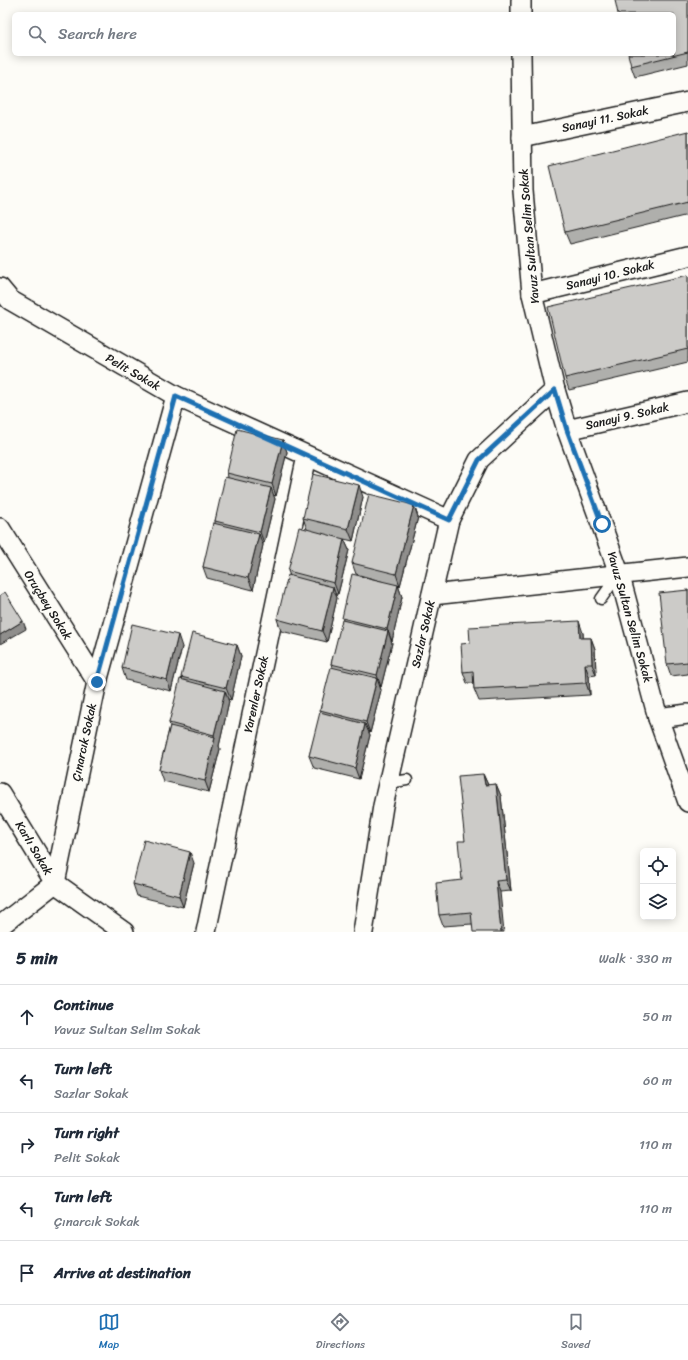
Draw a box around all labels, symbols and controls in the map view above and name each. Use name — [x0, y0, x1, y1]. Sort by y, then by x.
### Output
search box — [12, 12, 676, 56]
text: Search here — [58, 21, 137, 47]
icon: search — [26, 23, 48, 45]
street label: Sanayi 11. Sokak — [560, 99, 651, 139]
street label: Yavuz Sultan Selim Sokak — [512, 167, 546, 305]
street label: Sanayi 10. Sokak — [563, 253, 657, 297]
street label: Pelit Sokak — [101, 347, 165, 397]
street label: Sanayi 9. Sokak — [583, 396, 672, 436]
route start — [593, 515, 611, 533]
street label: Yavuz Sultan Selim Sokak — [601, 549, 659, 685]
street label: Oruçbey Sokak — [18, 566, 79, 645]
street label: Sazlar Sokak — [405, 597, 442, 670]
street label: Yarenler Sokak — [237, 653, 275, 735]
route end — [88, 673, 106, 691]
street label: Çınarcık Sokak — [65, 701, 103, 783]
street label: Karlı Sokak — [9, 816, 59, 880]
map controls — [640, 848, 676, 920]
button: locate — [640, 848, 676, 884]
button: layers — [640, 884, 676, 920]
text: 5 min — [16, 943, 58, 973]
text: Walk · 330 m — [599, 947, 672, 970]
text: Continue — [54, 992, 114, 1018]
text: 50 m — [642, 1005, 672, 1028]
icon: ahead — [16, 1006, 38, 1028]
text: Yavuz Sultan Selim Sokak — [54, 1018, 201, 1041]
text: Turn left — [54, 1056, 112, 1082]
text: 60 m — [643, 1069, 672, 1092]
icon: left — [16, 1070, 38, 1092]
text: Sazlar Sokak — [54, 1082, 129, 1105]
text: Turn right — [54, 1120, 119, 1146]
text: 110 m — [639, 1133, 672, 1156]
icon: right — [16, 1134, 38, 1156]
text: Pelit Sokak — [54, 1146, 120, 1169]
text: Turn left — [54, 1184, 112, 1210]
text: 110 m — [639, 1197, 672, 1220]
icon: left — [16, 1198, 38, 1220]
text: Çınarcık Sokak — [54, 1210, 140, 1233]
text: Arrive at destination — [54, 1260, 191, 1286]
icon: arrive — [16, 1262, 38, 1284]
tab: Map — [98, 1311, 120, 1354]
tab: Directions — [316, 1311, 365, 1354]
tab: Saved — [561, 1311, 590, 1354]

